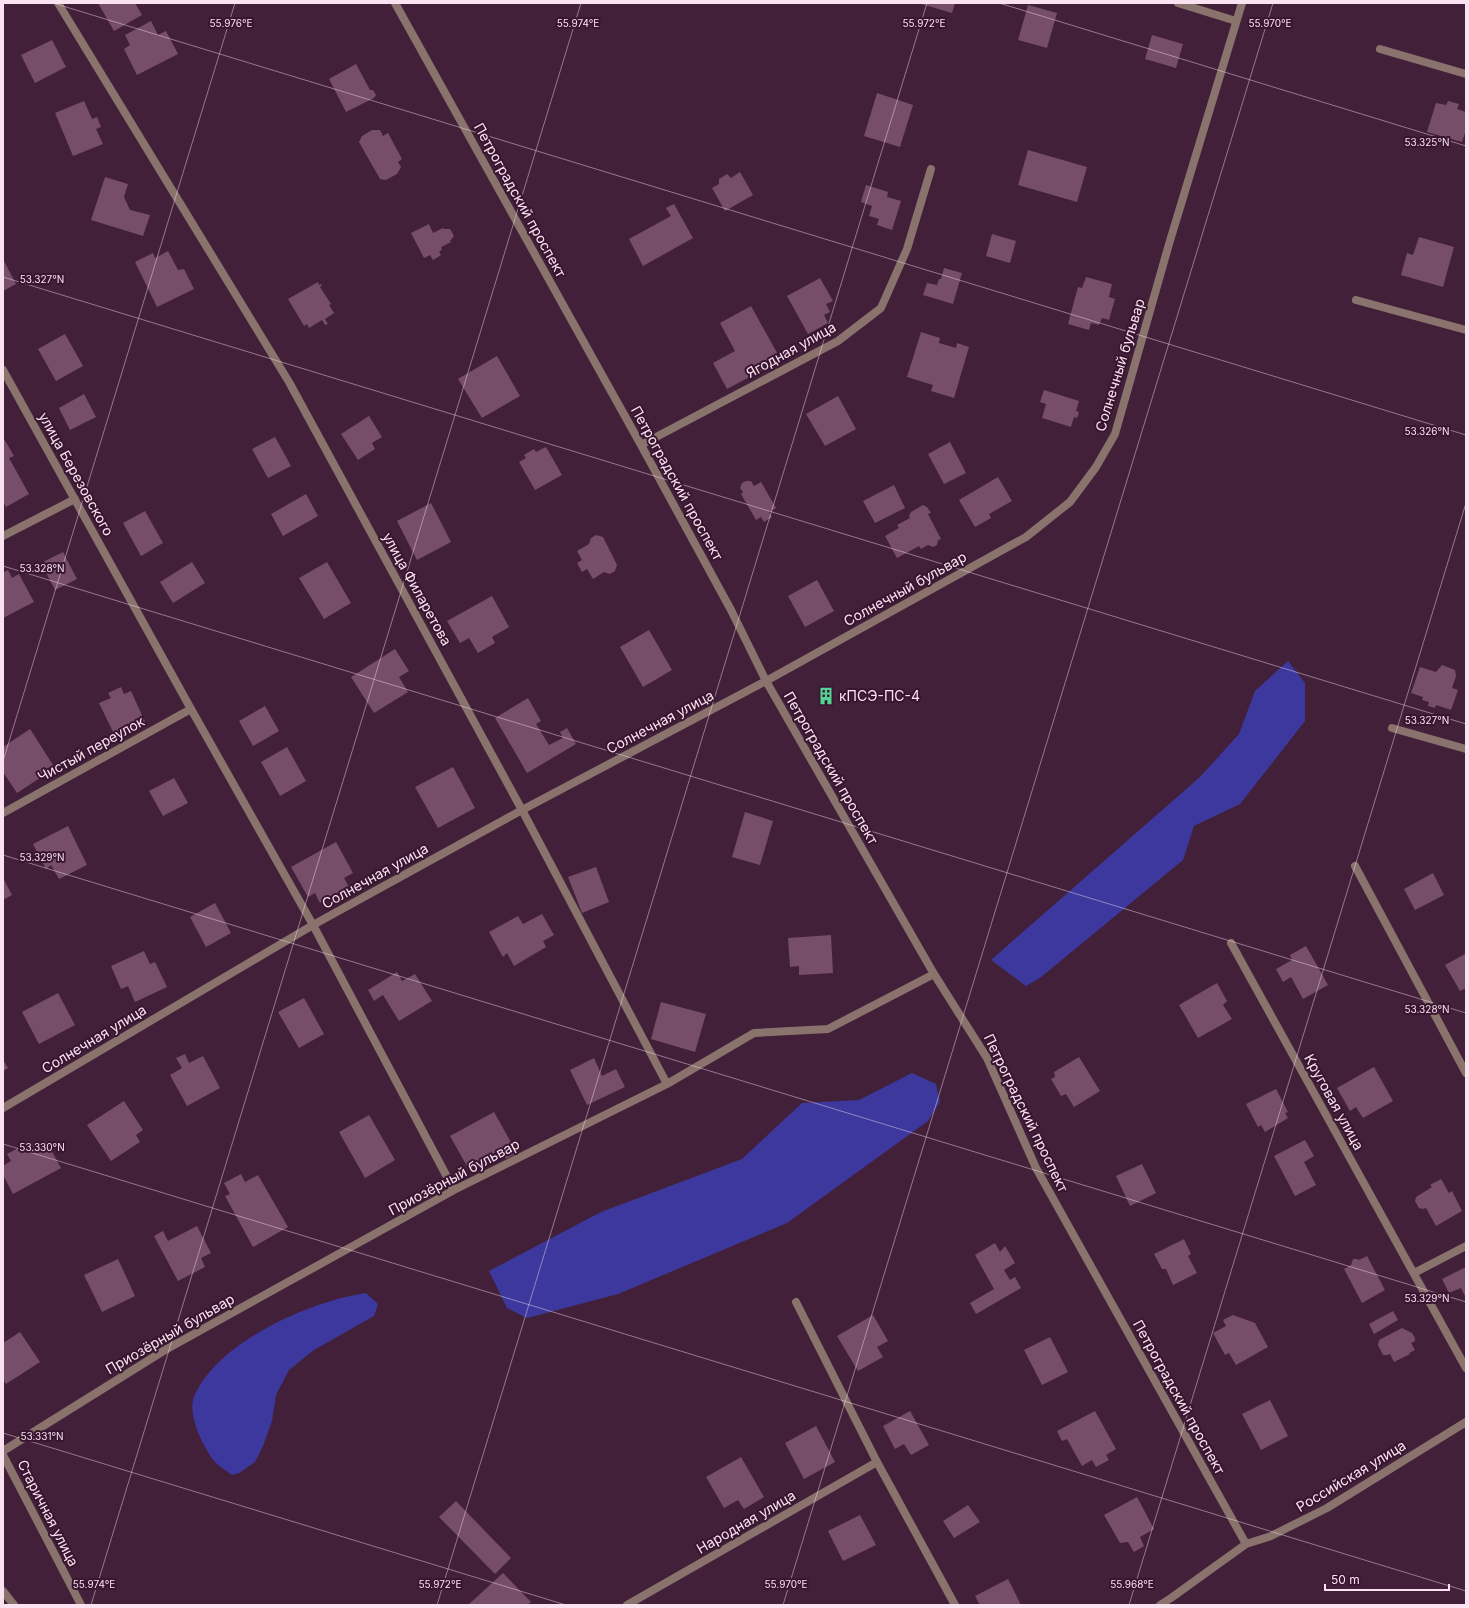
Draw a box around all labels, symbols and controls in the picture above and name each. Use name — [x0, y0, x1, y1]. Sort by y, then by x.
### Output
text: 55.976°E — [210, 17, 252, 29]
text: 55.974°E — [557, 17, 599, 29]
text: 55.972°E — [902, 17, 946, 29]
text: 55.970°E — [1248, 17, 1292, 29]
street label: Петроградский проспект — [471, 120, 570, 280]
text: 53.325°N — [1404, 136, 1450, 148]
text: 53.327°N — [20, 273, 64, 285]
street label: Солнечный бульвар — [1091, 296, 1148, 433]
street label: Ягодная улица — [743, 318, 838, 381]
street label: Петроградский проспект — [628, 403, 727, 563]
street label: улица Березовского — [35, 409, 118, 539]
text: 53.326°N — [1404, 425, 1450, 437]
street label: улица Филаретова — [379, 529, 456, 648]
street label: Солнечный бульвар — [840, 548, 969, 629]
text: 53.328°N — [19, 562, 65, 574]
street label: Солнечная улица — [603, 686, 716, 757]
building icon: кПСЭ-ПС-4 — [816, 686, 836, 706]
place label: кПСЭ-ПС-4 — [839, 687, 920, 704]
street label: Петроградский проспект — [781, 688, 882, 848]
street label: Чистый переулок — [34, 712, 147, 785]
text: 53.327°N — [1405, 714, 1449, 726]
street label: Солнечная улица — [319, 839, 431, 912]
text: 53.329°N — [19, 851, 65, 863]
street label: Солнечная улица — [38, 1001, 149, 1076]
text: 53.328°N — [1404, 1003, 1450, 1015]
street label: Петроградский проспект — [981, 1031, 1072, 1195]
street label: Круговая улица — [1301, 1051, 1368, 1153]
street label: Приозёрный бульвар — [385, 1135, 522, 1218]
text: 53.330°N — [19, 1141, 65, 1153]
street label: Приозёрный бульвар — [102, 1290, 237, 1377]
text: 53.329°N — [1404, 1292, 1450, 1304]
street label: Петроградский проспект — [1130, 1317, 1229, 1477]
text: 53.331°N — [20, 1430, 64, 1442]
street label: Российская улица — [1293, 1436, 1409, 1515]
street label: Старичная улица — [14, 1457, 83, 1569]
street label: Народная улица — [693, 1486, 798, 1557]
scale bar — [1325, 1566, 1449, 1592]
text: 50 m — [1331, 1572, 1360, 1587]
text: 55.974°E — [73, 1578, 115, 1590]
text: 55.972°E — [418, 1578, 462, 1590]
text: 55.970°E — [764, 1578, 808, 1590]
text: 55.968°E — [1110, 1578, 1154, 1590]

